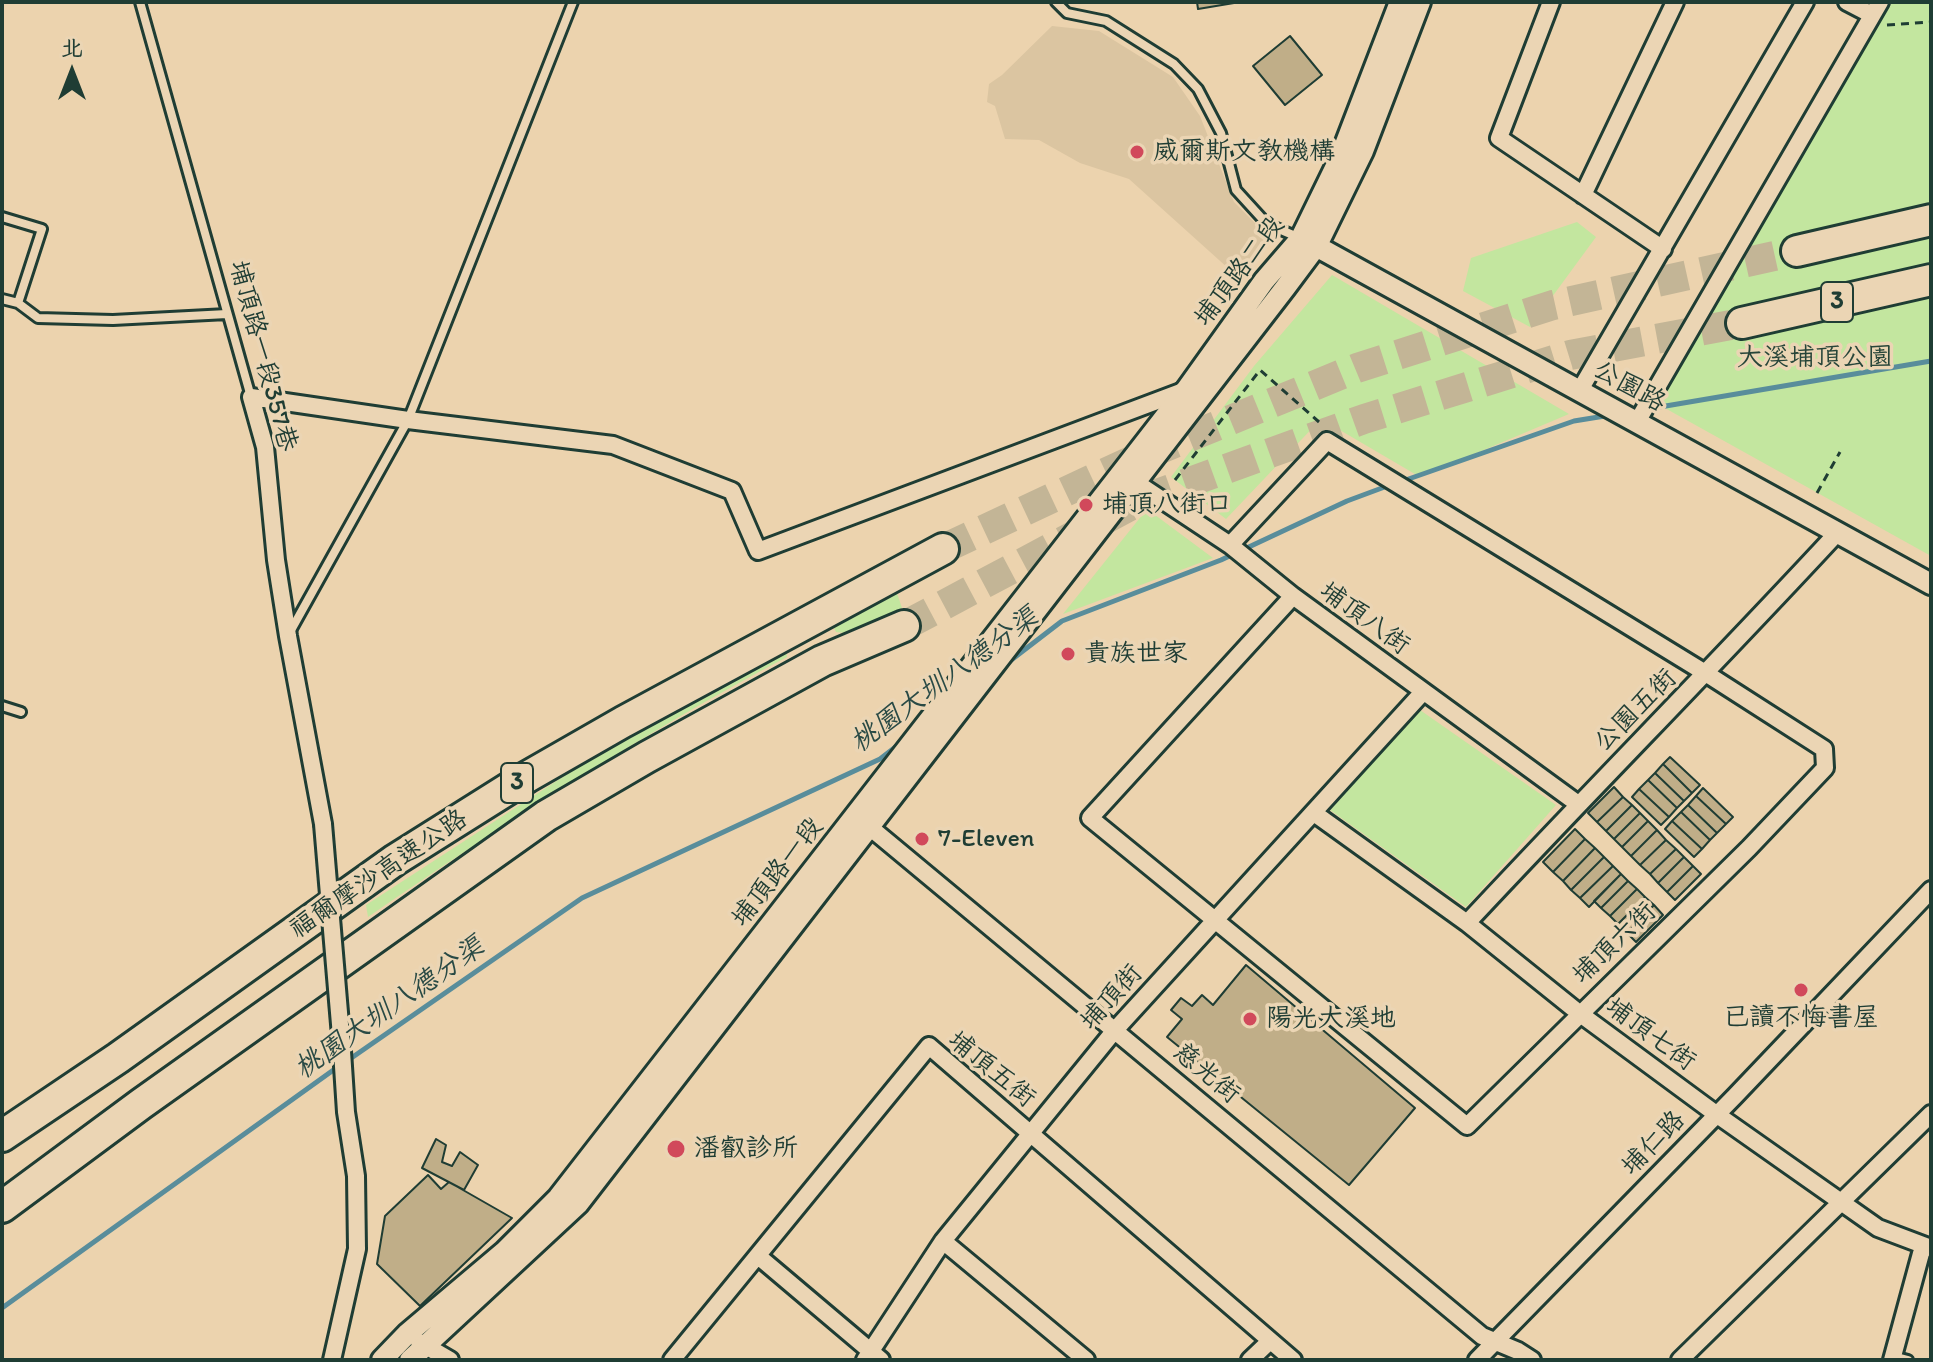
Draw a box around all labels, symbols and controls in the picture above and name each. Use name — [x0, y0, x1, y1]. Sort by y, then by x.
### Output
north arrow — [32, 32, 112, 112]
text: 北 — [61, 34, 83, 61]
place label: 威爾斯文教機構 — [1153, 136, 1335, 168]
marker: 威爾斯文教機構 — [1128, 143, 1146, 161]
street label: 埔頂路二段 — [1188, 211, 1292, 333]
street label: 埔頂路一段357巷 — [221, 257, 303, 455]
road number: 3 — [1821, 282, 1853, 322]
park label: 大溪埔頂公園 — [1737, 342, 1893, 374]
street label: 公園路 — [1587, 354, 1671, 420]
place label: 埔頂八街口 — [1102, 489, 1232, 521]
marker: 埔頂八街口 — [1077, 496, 1095, 514]
street label: 埔頂八街 — [1313, 576, 1415, 662]
water label: 桃園大圳八德分渠 — [845, 602, 1045, 760]
place label: 貴族世家 — [1084, 638, 1188, 670]
marker: 貴族世家 — [1059, 645, 1077, 663]
street label: 公園五街 — [1588, 663, 1684, 759]
road number: 3 — [501, 763, 533, 803]
street label: 福爾摩沙高速公路 — [284, 804, 474, 946]
street label: 埔頂路一段 — [726, 812, 830, 934]
place label: 7-Eleven — [938, 823, 1035, 855]
marker: 7-Eleven — [913, 830, 931, 848]
street label: 埔頂六街 — [1567, 897, 1663, 991]
water label: 桃園大圳八德分渠 — [289, 931, 491, 1087]
street label: 埔頂街 — [1074, 959, 1150, 1037]
marker: 已讀不悔書屋 — [1792, 981, 1810, 999]
street label: 埔頂七街 — [1599, 992, 1701, 1078]
place label: 已讀不悔書屋 — [1723, 1002, 1879, 1034]
place label: 陽光大溪地 — [1266, 1003, 1396, 1035]
marker: 陽光大溪地 — [1241, 1010, 1259, 1028]
street label: 埔頂五街 — [941, 1025, 1041, 1115]
street label: 慈光街 — [1166, 1037, 1246, 1111]
street label: 埔仁路 — [1616, 1105, 1692, 1183]
place label: 潘叡診所 — [694, 1133, 798, 1165]
marker: 潘叡診所 — [665, 1138, 687, 1160]

